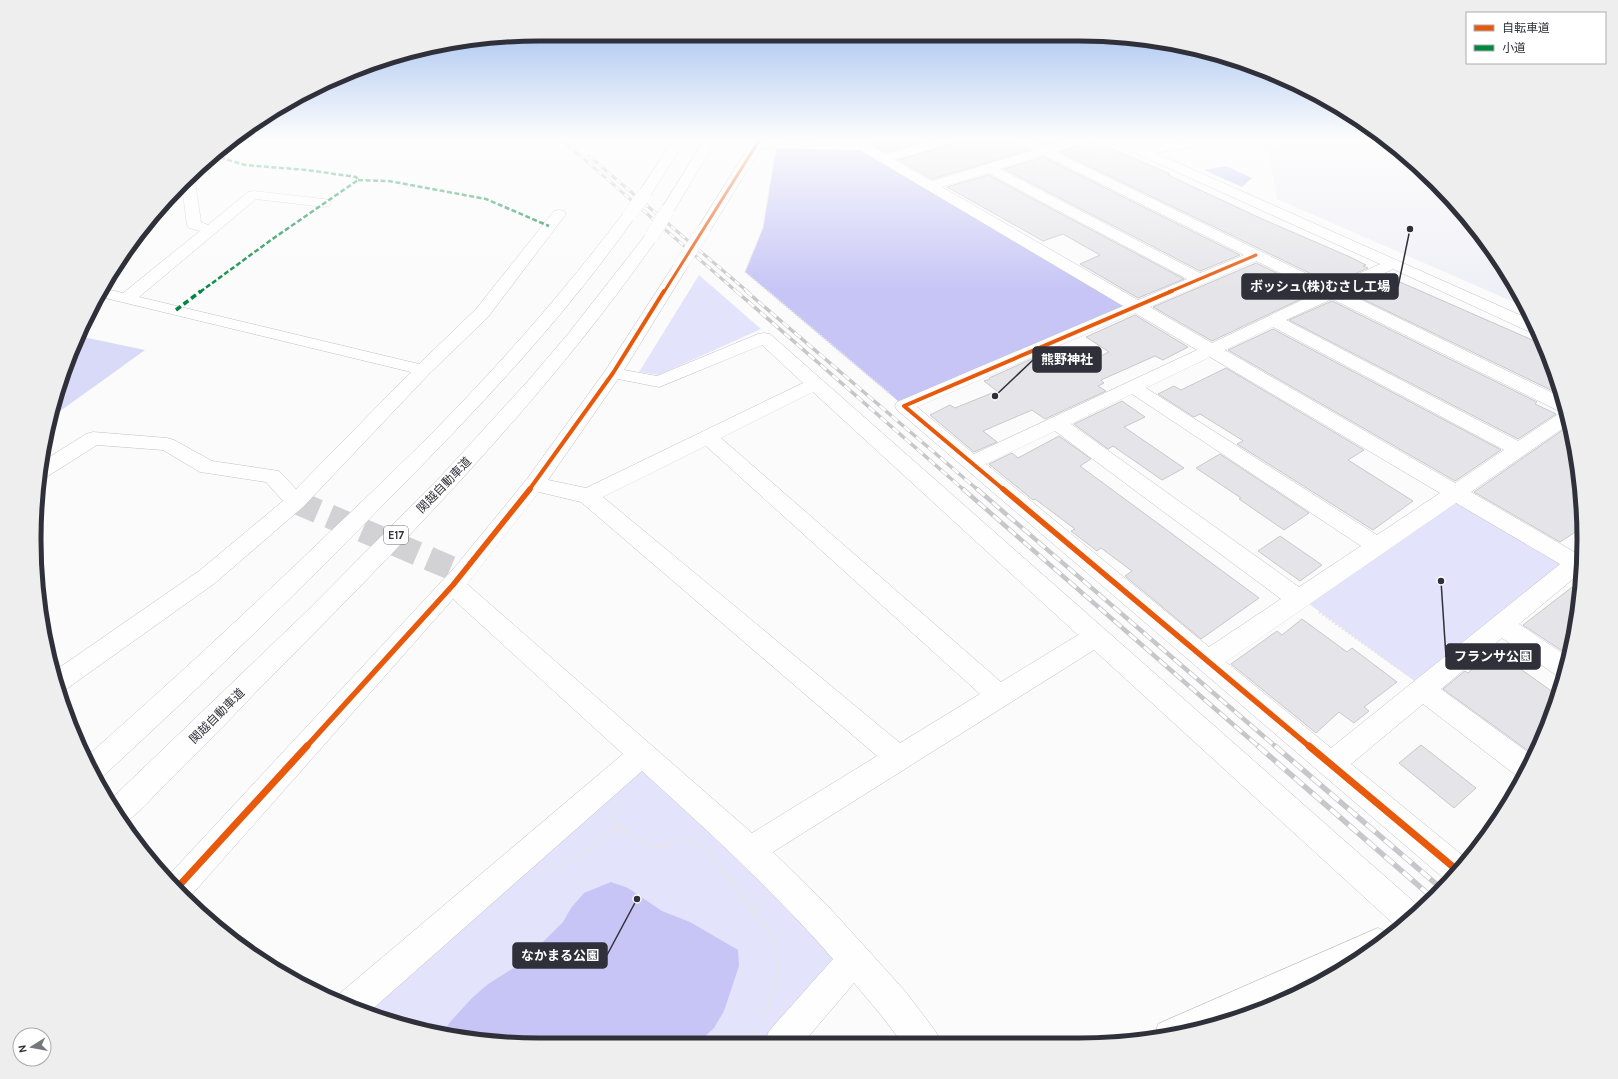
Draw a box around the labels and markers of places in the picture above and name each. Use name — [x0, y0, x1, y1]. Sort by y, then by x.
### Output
callout: ボッシュ(株)むさし工場 — [1242, 274, 1398, 299]
callout: 熊野神社 — [1033, 347, 1101, 372]
callout: フランサ公園 — [1446, 644, 1540, 669]
callout: なかまる公園 — [513, 943, 607, 968]

